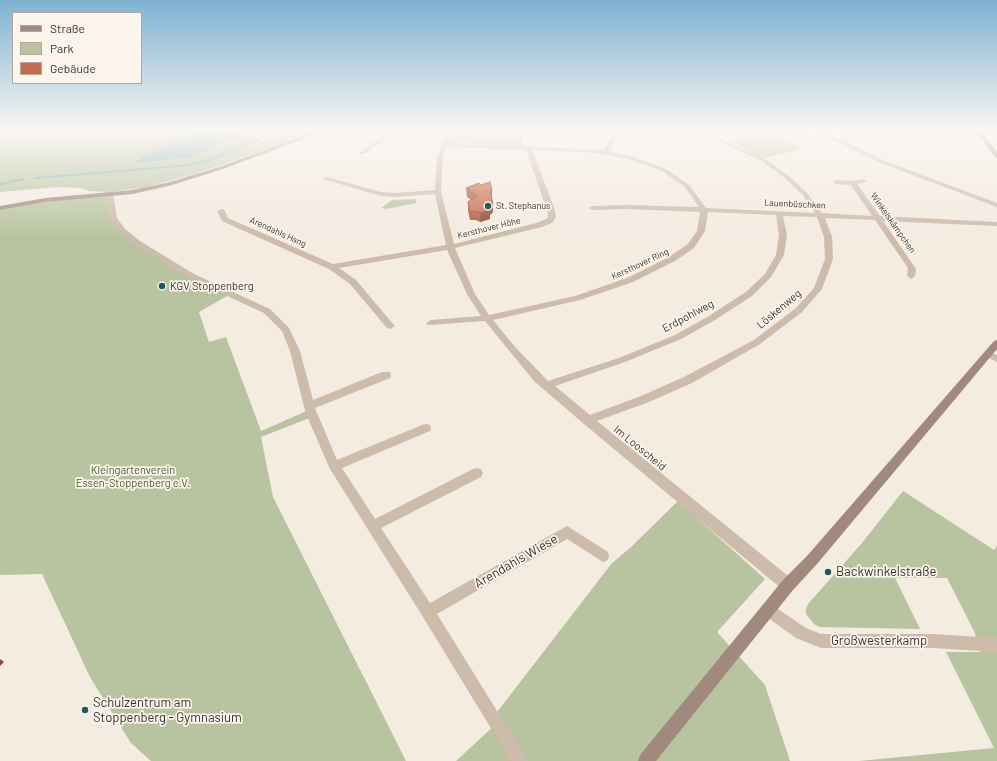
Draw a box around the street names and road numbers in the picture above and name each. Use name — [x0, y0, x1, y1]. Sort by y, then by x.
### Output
street label: Winkelskämpchen — [868, 191, 918, 255]
street label: Lauenbüschken — [764, 197, 826, 211]
street label: Arendahls Hang — [248, 215, 308, 249]
street label: Kersthover Höhe — [456, 215, 522, 241]
street label: Kersthover Ring — [610, 246, 670, 282]
street label: Löskenweg — [754, 287, 804, 331]
street label: Erdpohlweg — [660, 297, 716, 335]
street label: Im Looscheid — [611, 423, 669, 473]
street label: Arendahls Wiese — [472, 531, 560, 591]
street label: Großwesterkamp — [831, 633, 927, 649]

